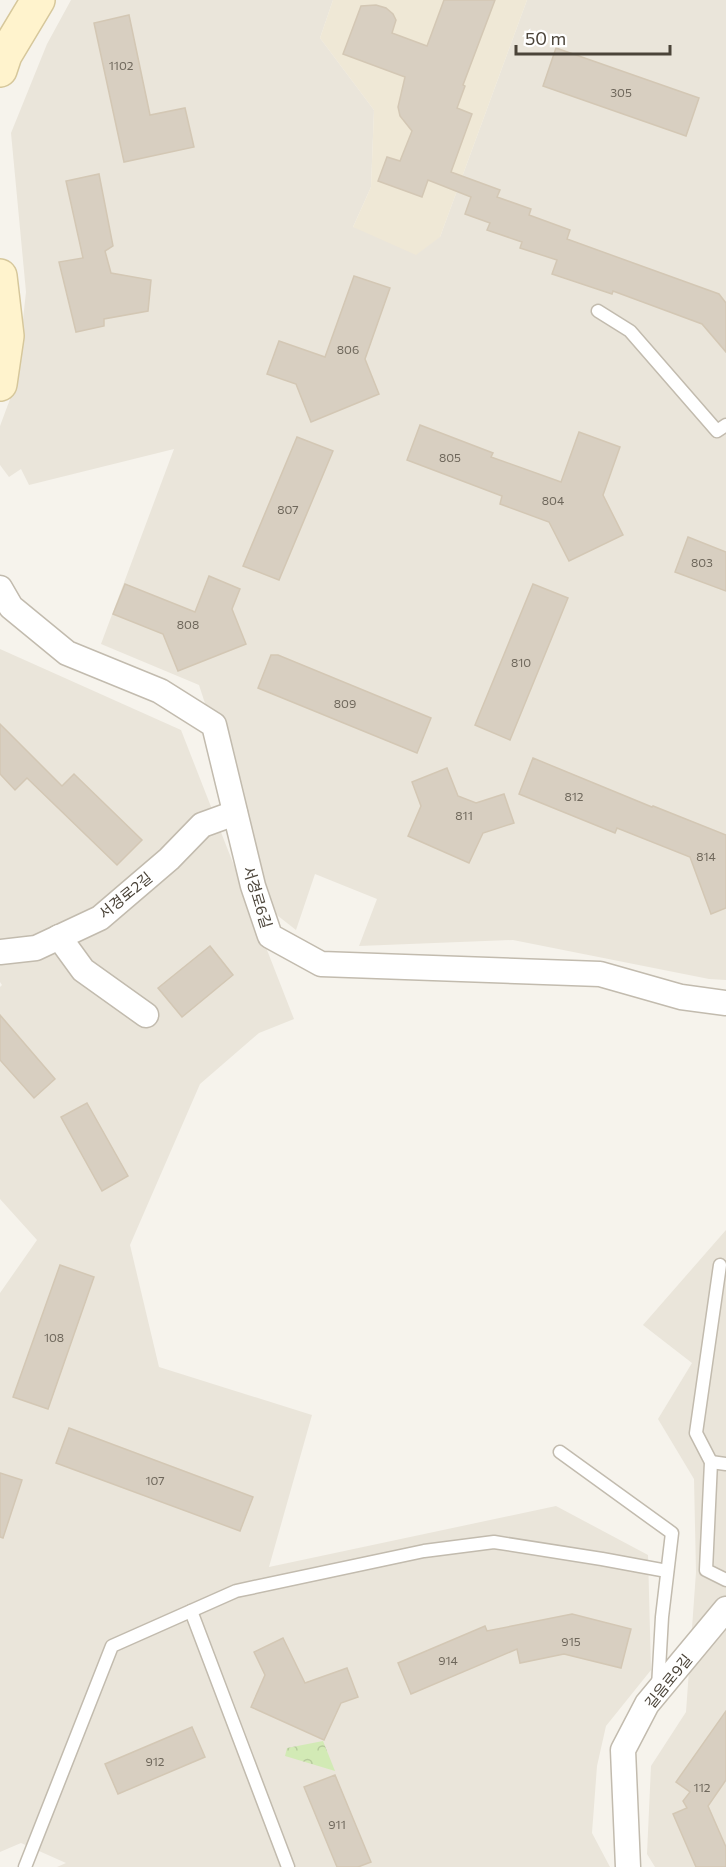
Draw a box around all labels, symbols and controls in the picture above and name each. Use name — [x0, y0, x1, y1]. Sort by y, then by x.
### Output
scale bar — [516, 18, 670, 56]
text: 50 m — [525, 27, 566, 49]
house number: 1102 — [109, 58, 134, 72]
house number: 305 — [610, 85, 632, 99]
house number: 806 — [337, 342, 359, 356]
house number: 805 — [439, 450, 461, 464]
house number: 804 — [542, 493, 564, 507]
house number: 807 — [277, 502, 299, 516]
house number: 803 — [691, 555, 713, 569]
house number: 808 — [177, 617, 199, 631]
house number: 810 — [511, 655, 531, 669]
house number: 809 — [334, 696, 356, 710]
house number: 812 — [564, 789, 584, 803]
house number: 811 — [455, 808, 473, 822]
house number: 814 — [696, 849, 716, 863]
street label: 서경로6길 — [240, 864, 276, 930]
street label: 서경로2길 — [95, 868, 155, 922]
house number: 108 — [44, 1330, 64, 1344]
house number: 107 — [145, 1473, 165, 1487]
house number: 915 — [561, 1634, 581, 1648]
street label: 길음로9길 — [641, 1650, 695, 1712]
house number: 914 — [438, 1653, 458, 1667]
house number: 912 — [145, 1754, 165, 1768]
house number: 112 — [694, 1780, 711, 1794]
house number: 911 — [328, 1817, 346, 1831]

